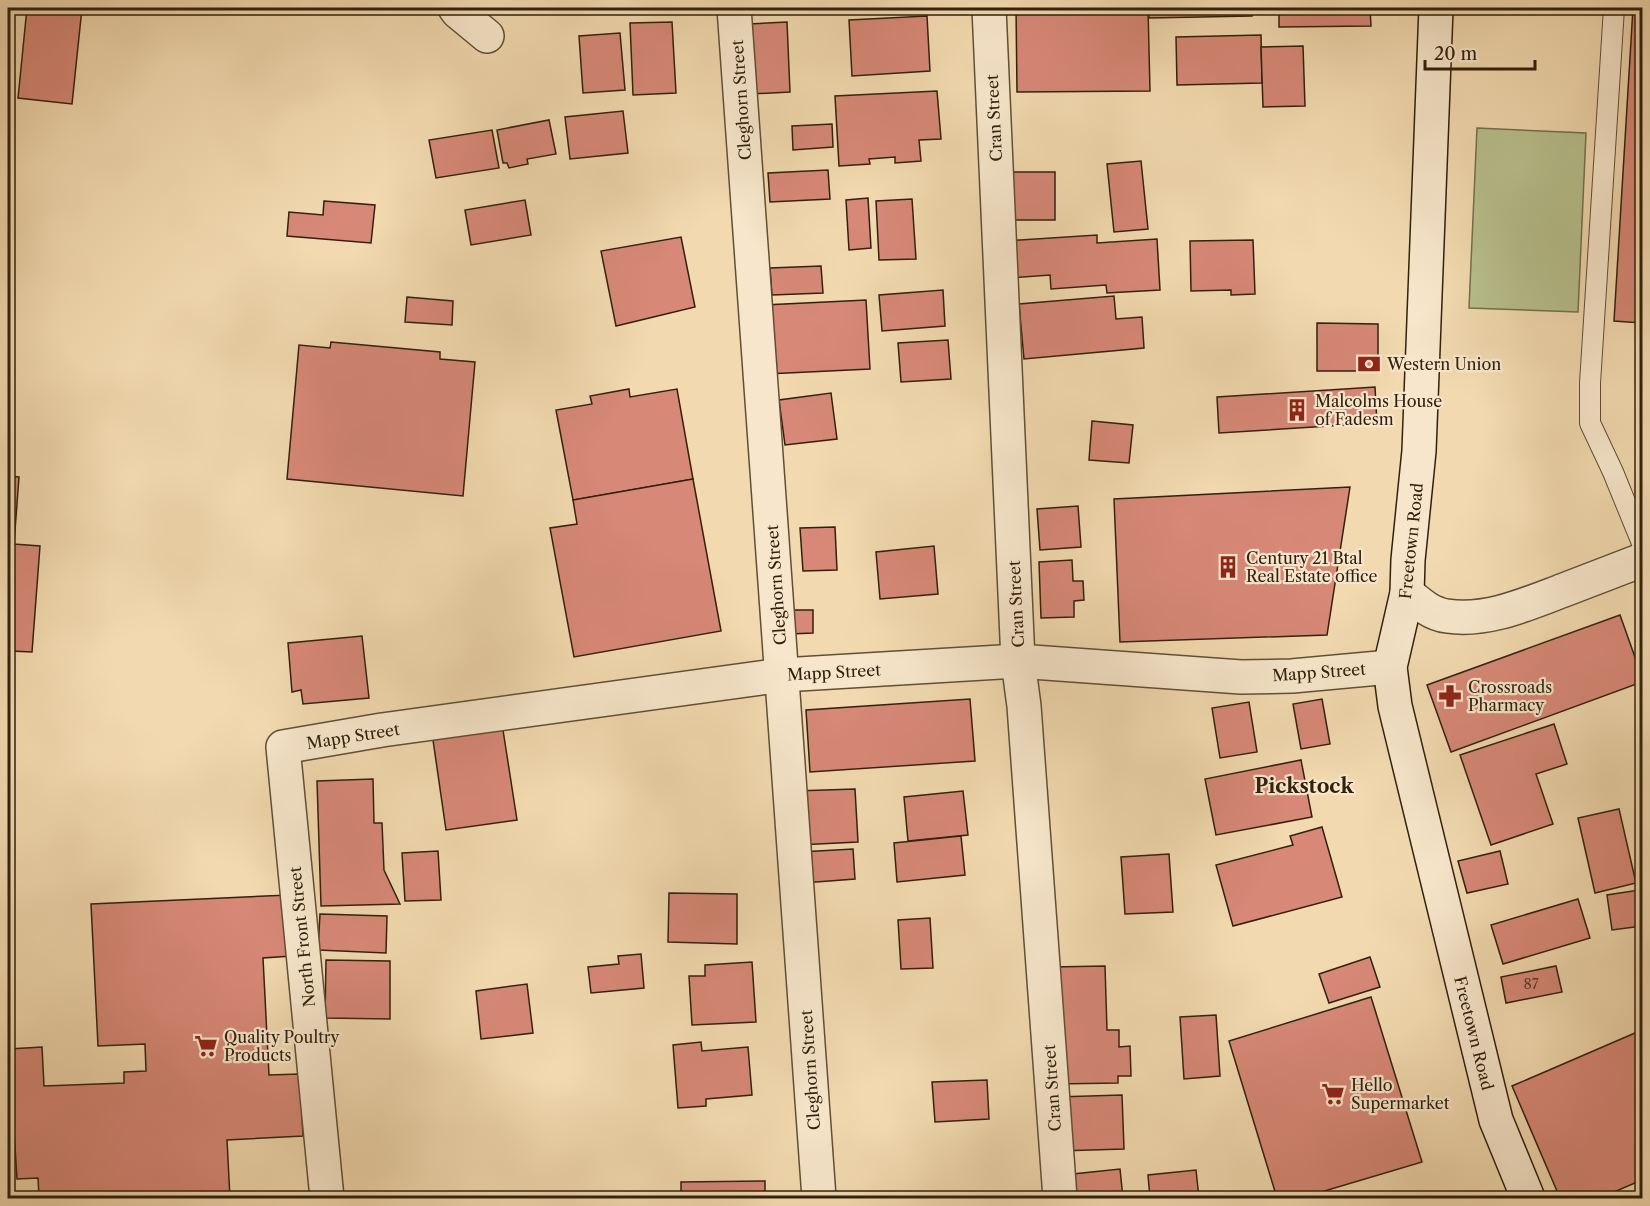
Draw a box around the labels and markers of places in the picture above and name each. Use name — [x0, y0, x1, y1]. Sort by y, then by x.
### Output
bank icon: Western Union — [1356, 351, 1382, 377]
place label: Western Union — [1386, 354, 1501, 374]
place label: Malcolms House of Fadesm — [1315, 391, 1442, 429]
building icon: Malcolms House of Fadesm — [1284, 397, 1310, 423]
place label: Century 21 Btal Real Estate office — [1246, 548, 1377, 586]
building icon: Century 21 Btal Real Estate office — [1215, 554, 1241, 580]
place label: Crossroads Pharmacy — [1468, 677, 1552, 715]
pharmacy icon: Crossroads Pharmacy — [1437, 683, 1463, 709]
place label: Quality Poultry Products — [224, 1027, 341, 1065]
supermarket icon: Quality Poultry Products — [193, 1033, 219, 1059]
place label: Hello Supermarket — [1351, 1075, 1450, 1113]
supermarket icon: Hello Supermarket — [1320, 1081, 1346, 1107]

